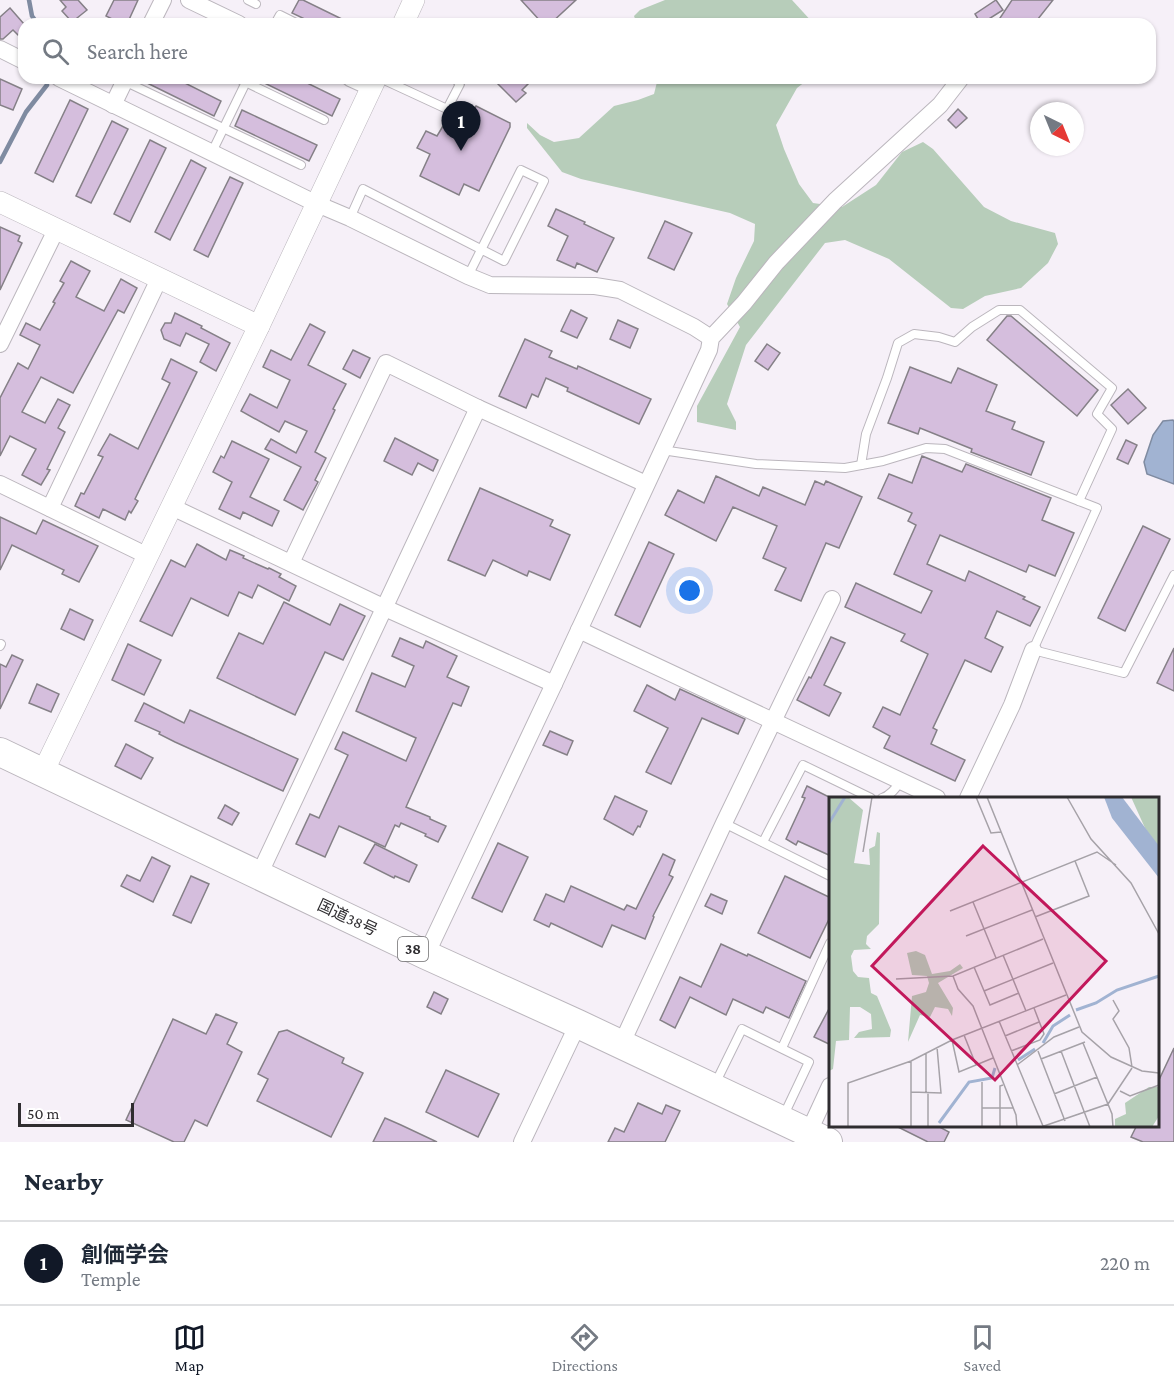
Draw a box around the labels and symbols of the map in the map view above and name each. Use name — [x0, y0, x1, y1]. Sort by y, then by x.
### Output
pin: 1 — [442, 102, 480, 151]
north arrow — [1030, 102, 1084, 156]
your location — [675, 576, 704, 605]
inset map — [829, 797, 1159, 1127]
street label: 国道38号 — [315, 896, 380, 939]
road number: 38 — [398, 937, 428, 961]
scale bar — [18, 1100, 134, 1128]

